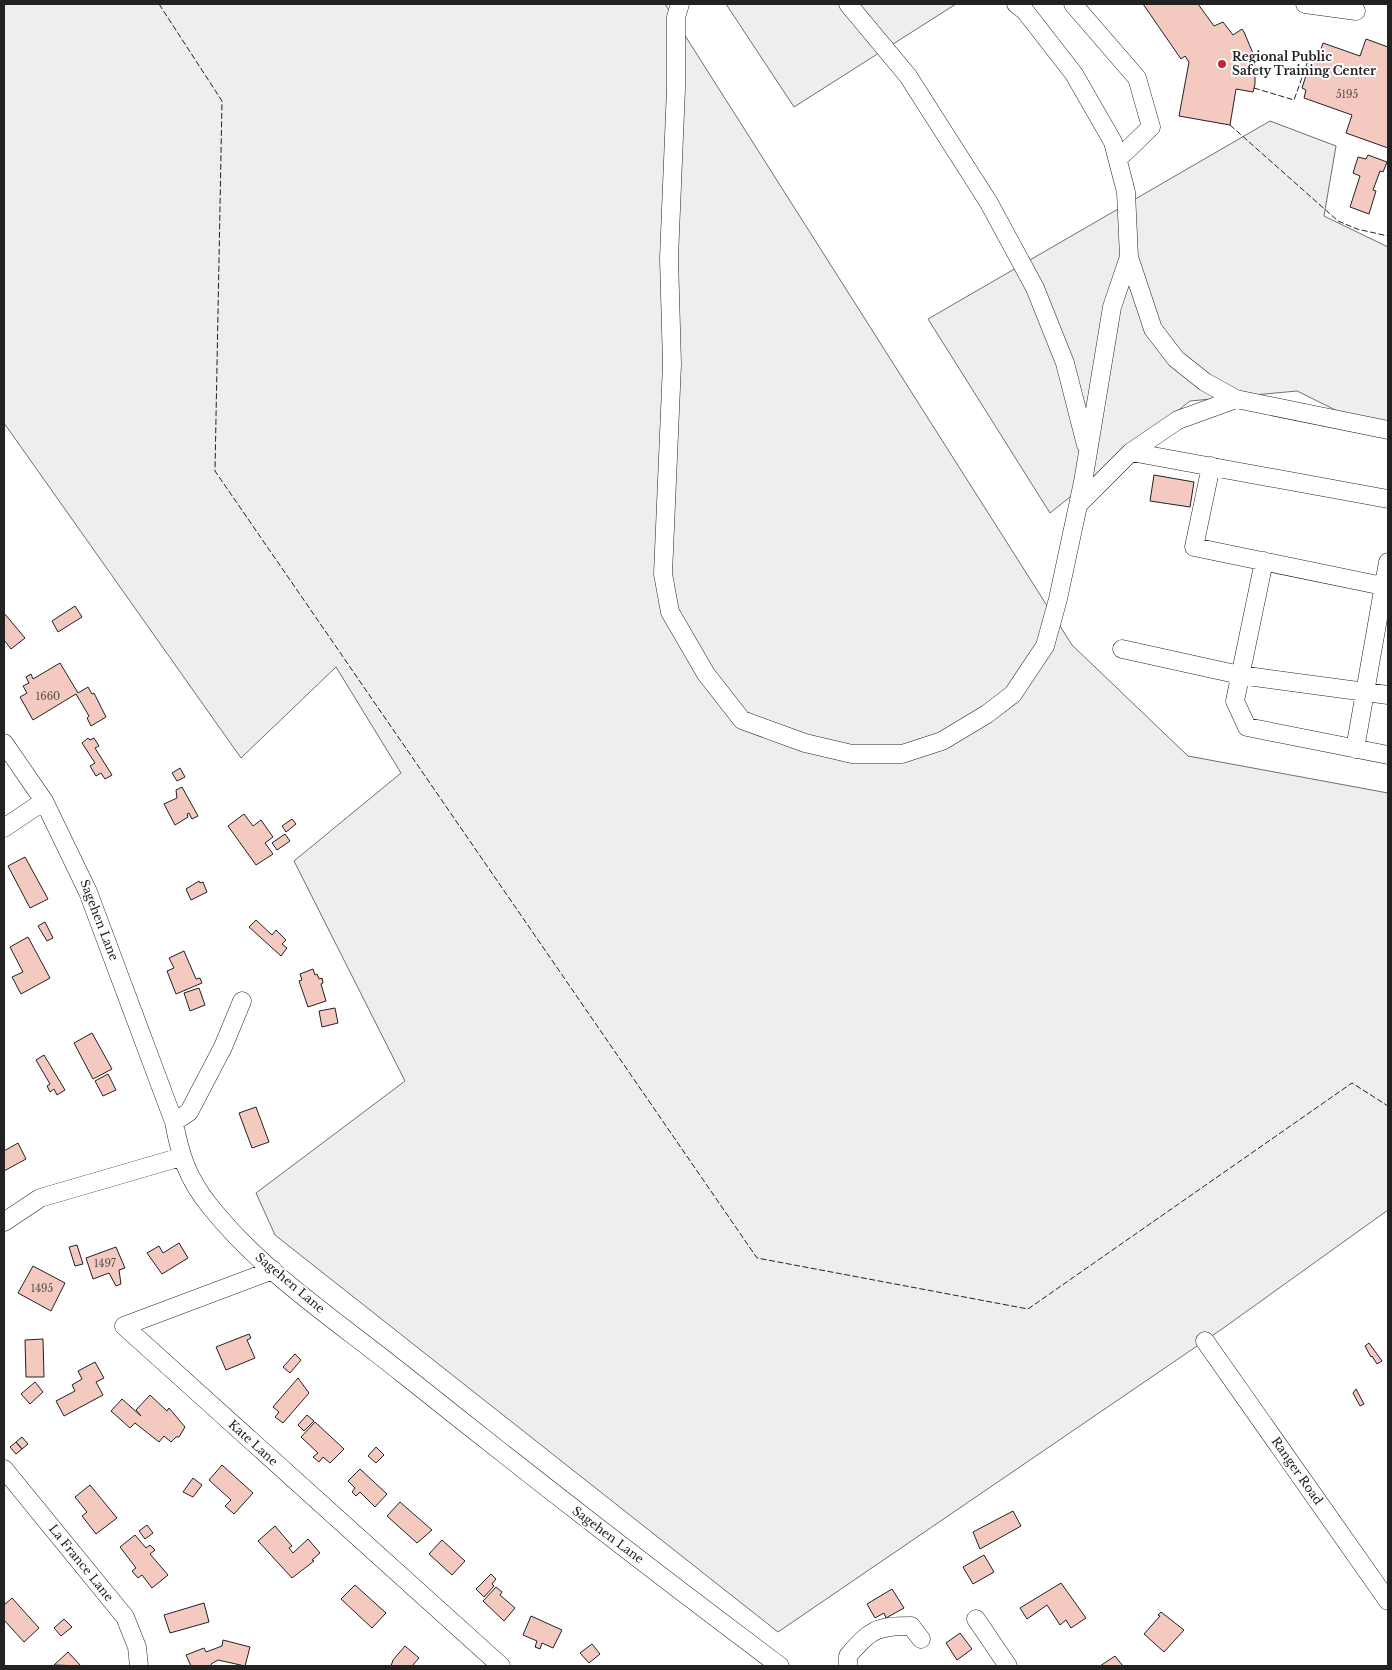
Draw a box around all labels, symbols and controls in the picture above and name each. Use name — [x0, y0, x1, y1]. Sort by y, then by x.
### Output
place label: Regional Public Safety Training Center — [1232, 49, 1376, 78]
marker: Regional Public Safety Training Center — [1216, 58, 1228, 70]
house number: 5195 — [1336, 88, 1358, 101]
house number: 1660 — [36, 690, 60, 703]
street label: Sagehen Lane — [77, 877, 122, 963]
street label: Sagehen Lane — [253, 1249, 328, 1316]
house number: 1497 — [94, 1257, 117, 1270]
house number: 1495 — [31, 1282, 54, 1295]
street label: Kate Lane — [226, 1417, 281, 1469]
street label: Ranger Road — [1269, 1434, 1326, 1507]
street label: Sagehen Lane — [570, 1503, 647, 1566]
street label: La France Lane — [46, 1521, 117, 1604]

